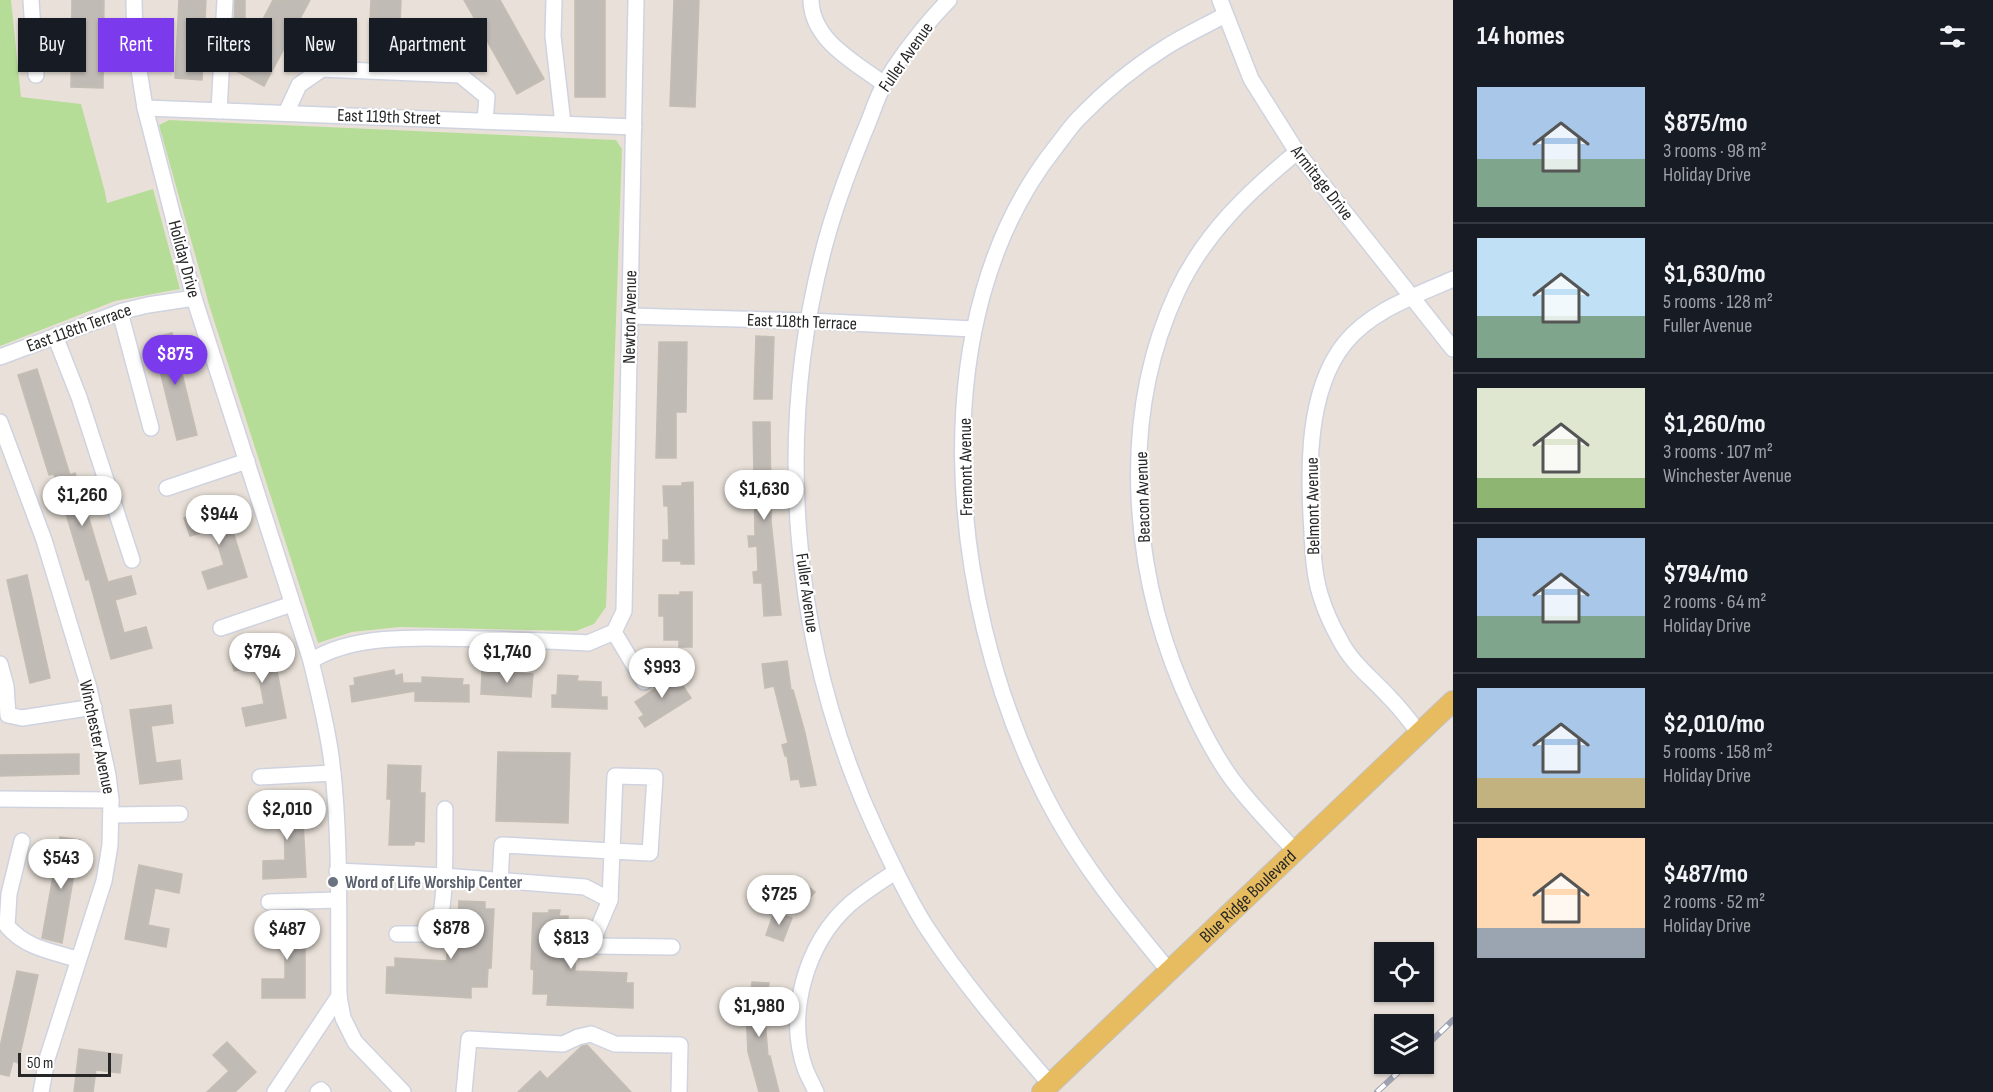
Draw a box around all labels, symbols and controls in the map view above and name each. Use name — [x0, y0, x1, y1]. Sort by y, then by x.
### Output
chip: Buy — [18, 18, 86, 72]
chip: Rent — [98, 18, 174, 72]
chip: Filters — [186, 18, 272, 72]
chip: New — [284, 18, 357, 72]
chip: Apartment — [369, 18, 487, 72]
street label: Fuller Avenue — [874, 18, 938, 96]
icon: filters — [1936, 20, 1969, 53]
text: 14 homes — [1477, 21, 1565, 52]
street label: East 119th Street — [337, 105, 442, 129]
text: $875/mo — [1663, 108, 1748, 139]
icon: home — [1525, 111, 1597, 183]
text: 3 rooms · 98 m² — [1663, 139, 1767, 163]
street label: Armitage Drive — [1286, 141, 1358, 225]
text: Holiday Drive — [1663, 163, 1751, 187]
street label: Holiday Drive — [164, 218, 204, 300]
text: $1,630/mo — [1663, 259, 1766, 290]
icon: home — [1525, 262, 1597, 334]
street label: Newton Avenue — [619, 270, 641, 364]
text: 5 rooms · 128 m² — [1663, 290, 1773, 314]
street label: East 118th Terrace — [24, 299, 134, 357]
street label: East 118th Terrace — [747, 310, 857, 334]
text: Fuller Avenue — [1663, 314, 1752, 338]
pin: $875 — [139, 335, 211, 386]
text: $875 — [156, 342, 194, 366]
text: $1,260/mo — [1663, 409, 1766, 440]
icon: home — [1525, 412, 1597, 484]
street label: Fremont Avenue — [955, 418, 977, 516]
text: 3 rooms · 107 m² — [1663, 440, 1773, 464]
street label: Beacon Avenue — [1131, 451, 1155, 543]
street label: Belmont Avenue — [1302, 457, 1324, 555]
text: Winchester Avenue — [1663, 464, 1792, 488]
pin: $1,630 — [715, 470, 813, 521]
pin: $1,260 — [33, 476, 131, 527]
text: $1,630 — [739, 477, 789, 501]
text: $1,260 — [57, 483, 107, 507]
pin: $944 — [183, 495, 255, 546]
text: $944 — [200, 502, 238, 526]
street label: Fuller Avenue — [791, 552, 823, 634]
text: $794/mo — [1663, 559, 1748, 590]
icon: home — [1525, 562, 1597, 634]
text: 2 rooms · 64 m² — [1663, 590, 1767, 614]
text: Holiday Drive — [1663, 614, 1751, 638]
pin: $794 — [226, 633, 298, 684]
pin: $1,740 — [458, 633, 556, 684]
text: $794 — [243, 640, 281, 664]
text: $1,740 — [483, 640, 531, 664]
pin: $993 — [626, 648, 698, 699]
text: $993 — [643, 655, 681, 679]
street label: Winchester Avenue — [75, 678, 119, 796]
text: $2,010/mo — [1663, 709, 1765, 740]
icon: home — [1525, 712, 1597, 784]
text: 5 rooms · 158 m² — [1663, 740, 1773, 764]
text: Holiday Drive — [1663, 764, 1751, 788]
pin: $2,010 — [238, 790, 336, 841]
text: $2,010 — [262, 797, 312, 821]
pin: $543 — [25, 839, 97, 890]
text: $543 — [42, 846, 80, 870]
street label: Blue Ridge Boulevard — [1195, 846, 1300, 947]
text: $487/mo — [1663, 859, 1748, 890]
icon: home — [1525, 862, 1597, 934]
place label: Word of Life Worship Center — [345, 872, 523, 893]
marker: Word of Life Worship Center — [326, 875, 340, 889]
pin: $725 — [743, 875, 815, 926]
text: $725 — [761, 882, 797, 906]
text: 2 rooms · 52 m² — [1663, 890, 1765, 914]
pin: $878 — [415, 909, 487, 960]
pin: $487 — [251, 910, 323, 961]
text: Holiday Drive — [1663, 914, 1751, 938]
text: $878 — [432, 916, 470, 940]
text: $487 — [268, 917, 306, 941]
pin: $813 — [535, 919, 607, 970]
text: $813 — [553, 926, 589, 950]
map controls — [1374, 942, 1434, 1074]
button: locate — [1374, 942, 1434, 1002]
pin: $1,980 — [710, 987, 808, 1038]
text: $1,980 — [733, 994, 785, 1018]
button: layers — [1374, 1014, 1434, 1074]
scale bar — [18, 1050, 111, 1078]
text: 50 m — [27, 1054, 53, 1073]

